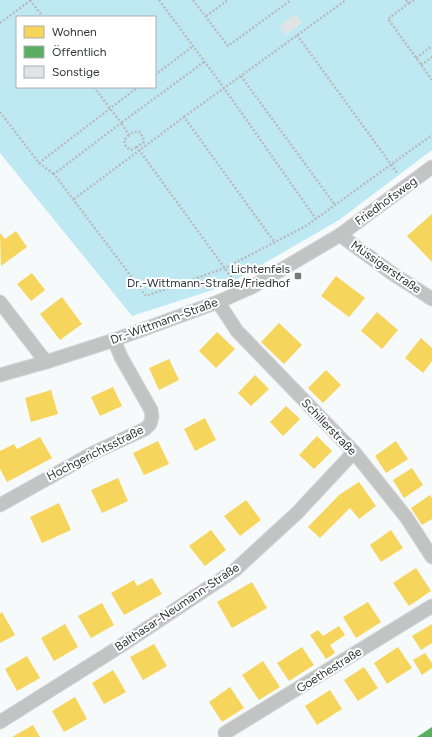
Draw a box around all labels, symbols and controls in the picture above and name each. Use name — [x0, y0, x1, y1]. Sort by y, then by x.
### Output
legend — [16, 16, 156, 88]
text: Wohnen — [52, 25, 97, 39]
text: Öffentlich — [52, 45, 107, 59]
text: Sonstige — [52, 65, 100, 79]
street label: Friedhofsweg — [352, 174, 420, 228]
street label: Müssigerstraße — [348, 238, 424, 297]
place label: Lichtenfels Dr.-Wittmann-Straße/Friedhof — [127, 262, 291, 290]
marker: Lichtenfels Dr.-Wittmann-Straße/Friedhof — [293, 271, 303, 281]
street label: Dr.-Wittmann-Straße — [108, 295, 220, 347]
street label: Schillerstraße — [299, 396, 360, 458]
street label: Hochgerichtsstraße — [44, 422, 146, 483]
street label: Balthasar-Neumann-Straße — [112, 560, 242, 654]
street label: Goethestraße — [294, 644, 364, 696]

